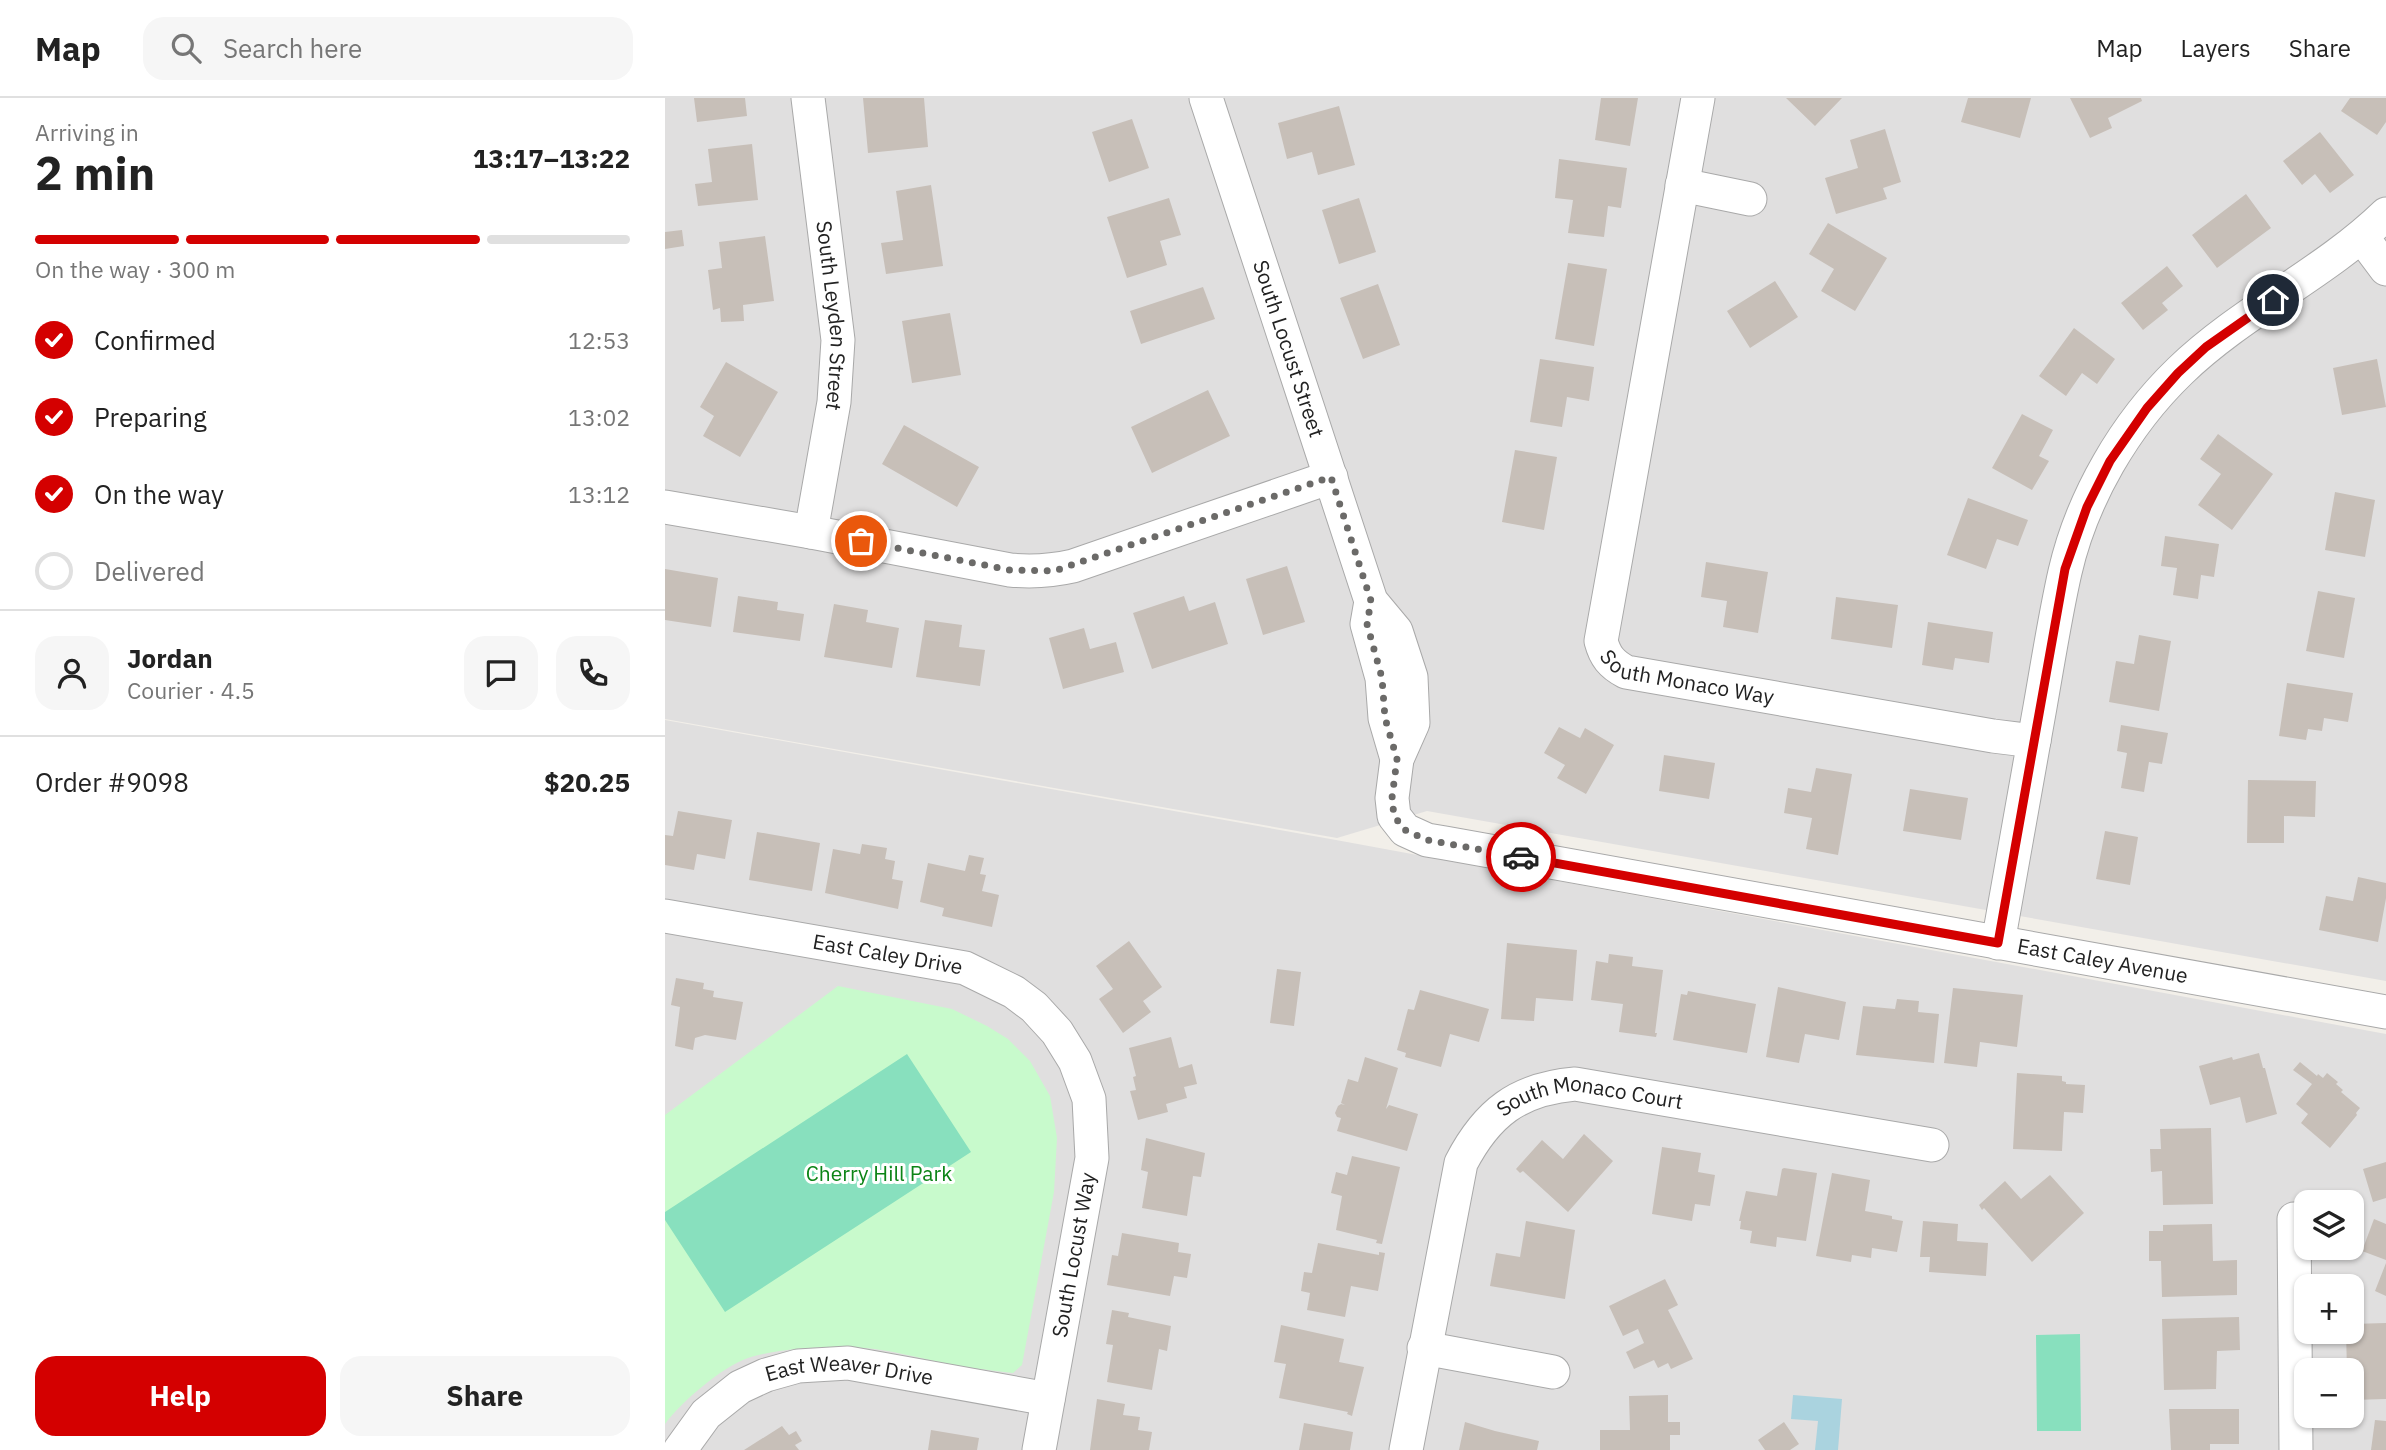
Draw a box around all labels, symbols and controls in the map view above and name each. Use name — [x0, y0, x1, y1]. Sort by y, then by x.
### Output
search box — [143, 17, 633, 80]
text: Map — [35, 27, 101, 70]
icon: search — [167, 29, 205, 67]
text: Search here — [223, 31, 362, 65]
text: Map — [2096, 32, 2143, 64]
text: Layers — [2181, 32, 2251, 64]
text: Share — [2289, 32, 2351, 64]
text: Arriving in — [35, 117, 139, 147]
text: 13:17–13:22 — [473, 141, 630, 175]
text: 2 min — [35, 143, 155, 203]
street label: South Leyden Street — [810, 219, 853, 413]
text: On the way · 300 m — [35, 254, 235, 284]
street label: South Locust Street — [1247, 256, 1331, 441]
pin — [2243, 270, 2303, 330]
icon: home — [2254, 281, 2292, 319]
icon: check — [35, 321, 73, 359]
text: Confirmed — [94, 323, 216, 357]
text: 12:53 — [568, 325, 630, 355]
icon: check — [35, 398, 73, 436]
text: Preparing — [94, 400, 207, 434]
text: 13:02 — [568, 402, 630, 432]
icon: check — [35, 475, 73, 513]
text: On the way — [94, 477, 224, 511]
text: 13:12 — [568, 479, 630, 509]
pin — [831, 511, 891, 571]
icon: bag — [842, 522, 880, 560]
text: Delivered — [94, 554, 205, 588]
button: person — [35, 636, 109, 710]
button: chat — [464, 636, 538, 710]
button: phone — [556, 636, 630, 710]
text: Jordan — [127, 641, 213, 675]
street label: South Monaco Way — [1594, 644, 1777, 711]
text: Courier · 4.5 — [127, 675, 255, 705]
text: Order #9098 — [35, 765, 189, 799]
text: $20.25 — [544, 765, 630, 799]
courier — [1486, 822, 1556, 892]
icon: car — [1502, 838, 1540, 876]
street label: East Caley Drive — [811, 927, 965, 980]
street label: East Caley Avenue — [2015, 931, 2190, 989]
street label: South Monaco Court — [1490, 1068, 1685, 1122]
park label: Cherry Hill Park — [806, 1159, 952, 1187]
street label: South Locust Way — [1045, 1170, 1101, 1340]
map controls — [2294, 1190, 2364, 1428]
button: layers — [2294, 1190, 2364, 1260]
button: + — [2294, 1274, 2364, 1344]
street label: East Weaver Drive — [761, 1348, 936, 1391]
button: Help — [35, 1356, 326, 1436]
button: Share — [340, 1356, 630, 1436]
button: − — [2294, 1358, 2364, 1428]

